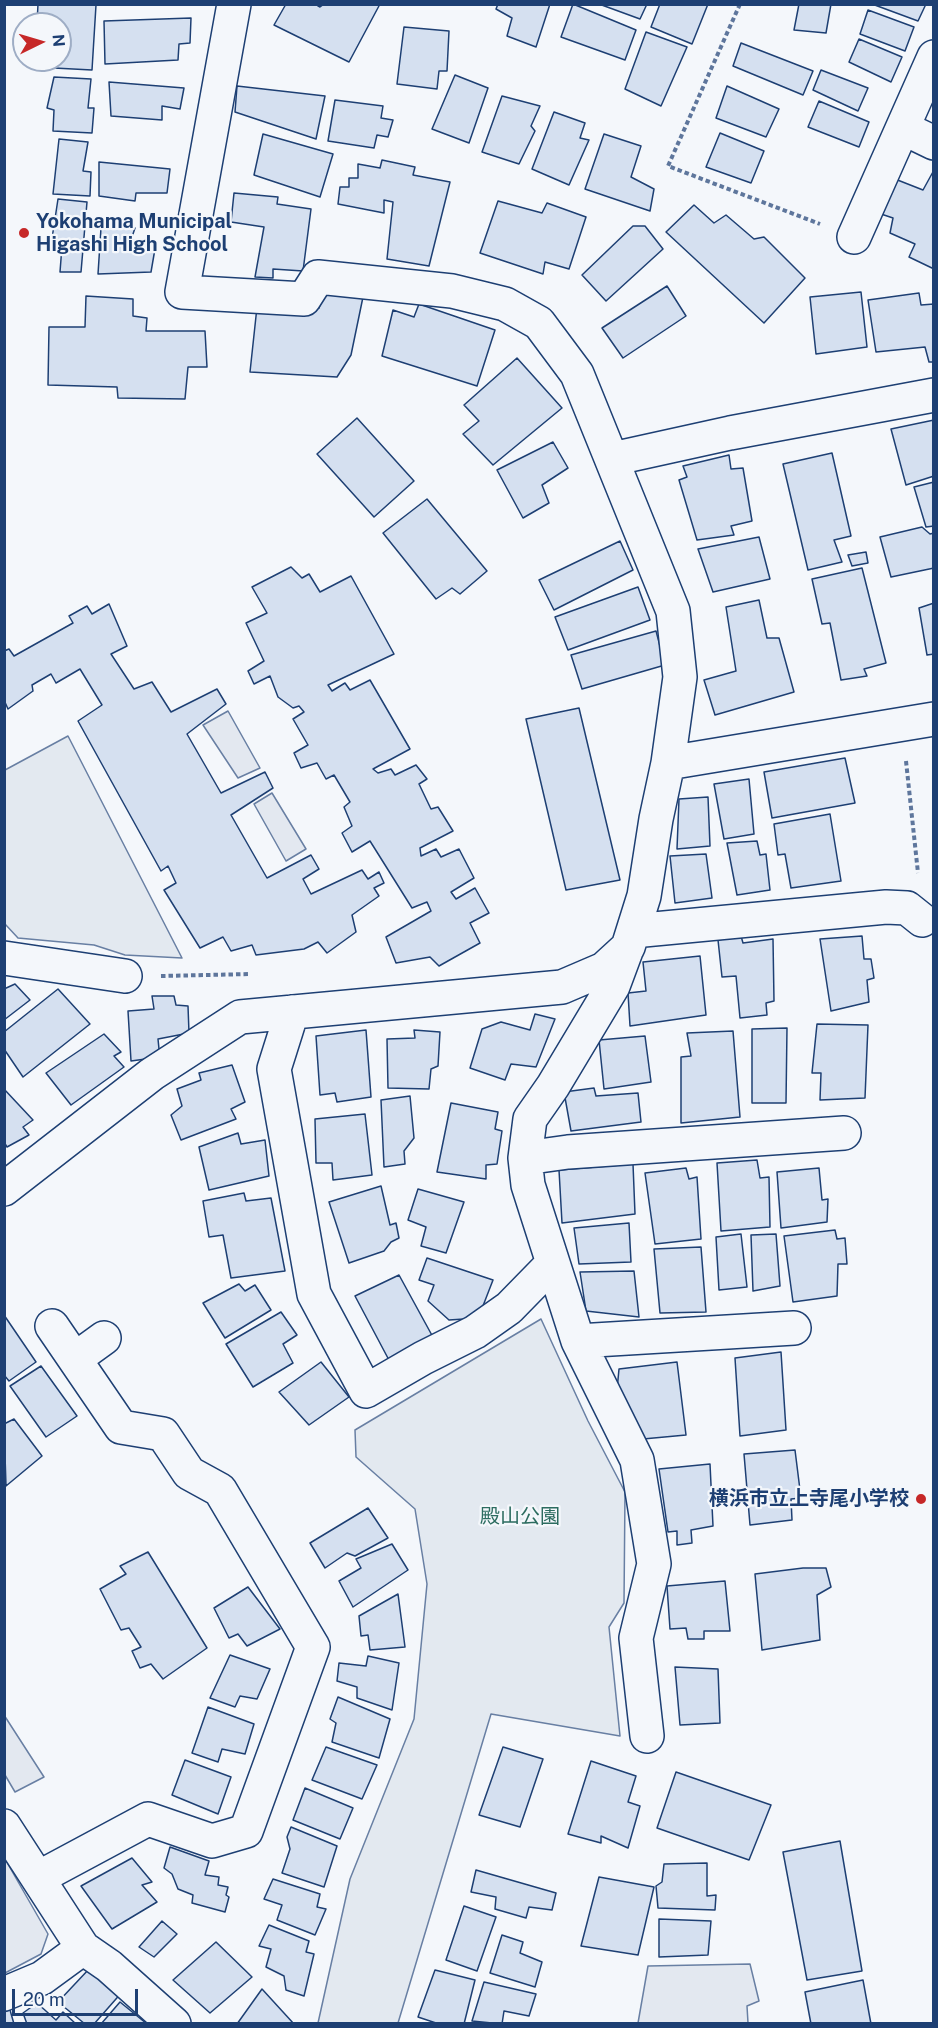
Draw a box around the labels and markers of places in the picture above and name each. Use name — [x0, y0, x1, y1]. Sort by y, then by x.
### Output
place label: Yokohama Municipal Higashi High School — [36, 210, 232, 257]
marker: Yokohama Municipal Higashi High School — [17, 226, 31, 240]
place label: 横浜市立上寺尾小学校 — [709, 1487, 909, 1511]
marker: 横浜市立上寺尾小学校 — [914, 1492, 928, 1506]

